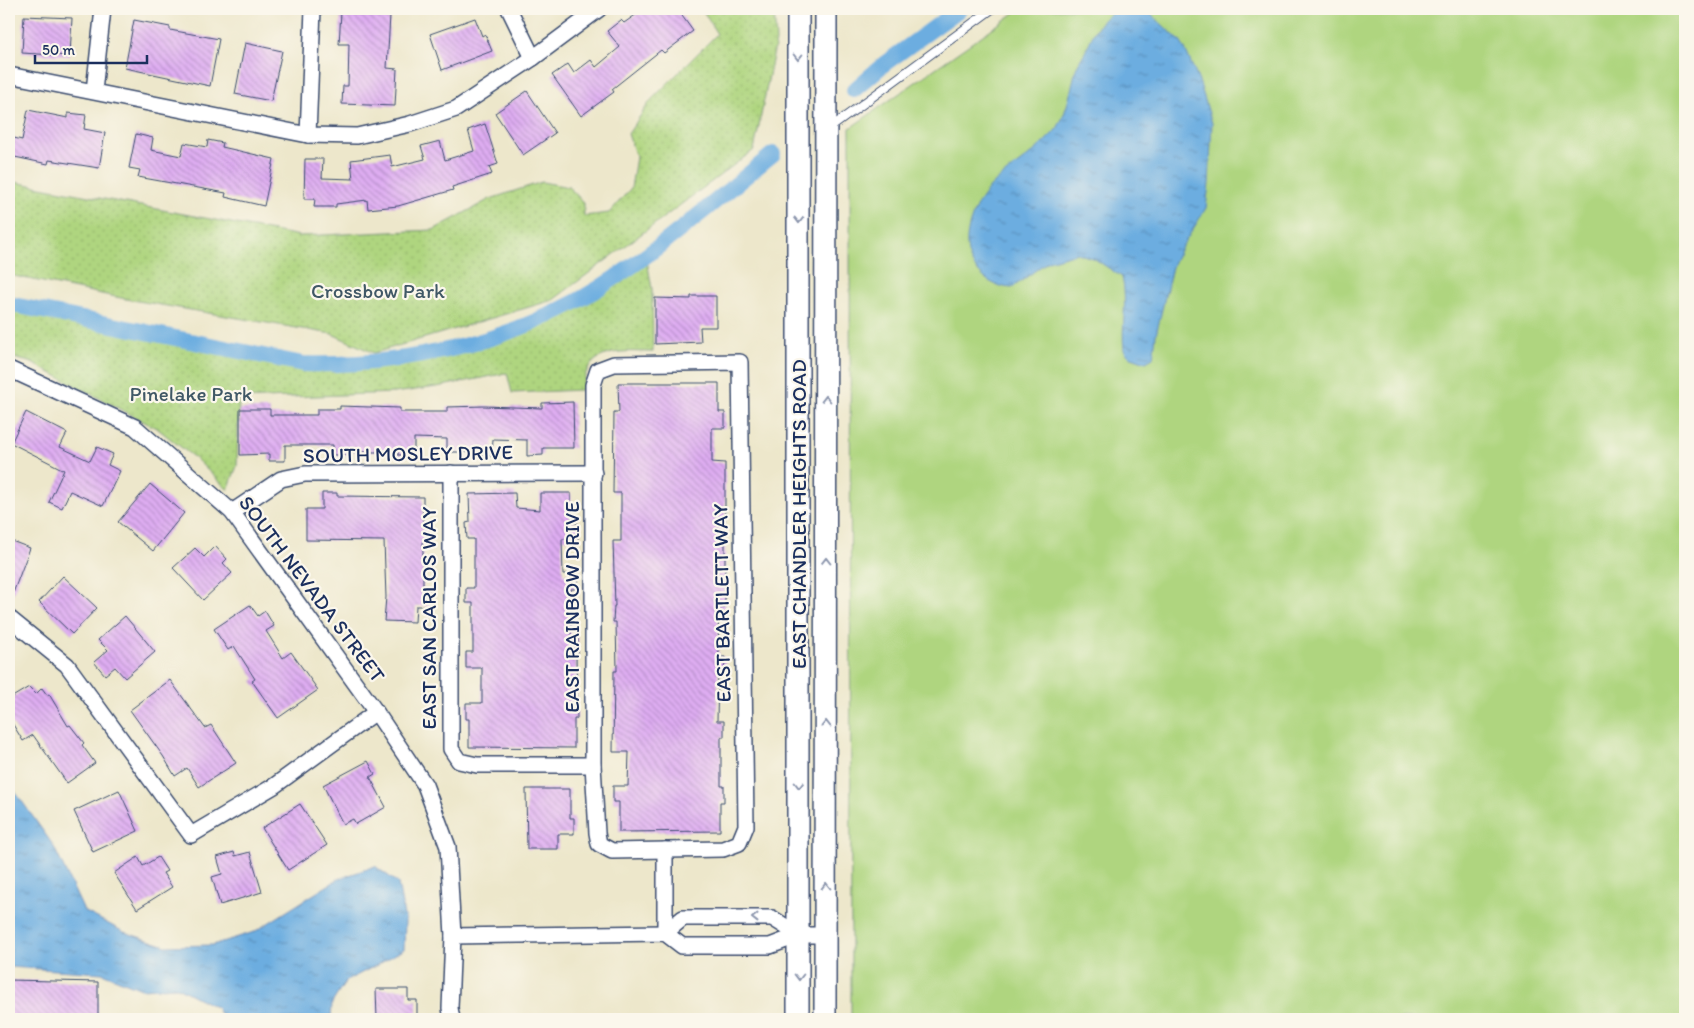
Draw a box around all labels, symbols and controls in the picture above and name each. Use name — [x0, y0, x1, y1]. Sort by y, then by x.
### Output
scale bar — [35, 32, 148, 64]
text: 50 m — [42, 41, 75, 59]
one-way arrow — [793, 54, 803, 62]
one-way arrow — [794, 216, 804, 224]
park label: Crossbow Park — [311, 278, 445, 303]
street label: EAST CHANDLER HEIGHTS ROAD — [786, 359, 811, 669]
park label: Pinelake Park — [129, 381, 253, 406]
one-way arrow — [821, 395, 831, 402]
street label: SOUTH MOSLEY DRIVE — [303, 439, 513, 468]
street label: SOUTH NEVADA STREET — [234, 490, 391, 687]
street label: EAST RAINBOW DRIVE — [559, 501, 584, 713]
street label: EAST BARTLETT WAY — [707, 503, 736, 703]
street label: EAST SAN CARLOS WAY — [416, 506, 441, 730]
one-way arrow — [821, 557, 831, 565]
one-way arrow — [821, 720, 831, 728]
one-way arrow — [794, 782, 804, 789]
one-way arrow — [821, 882, 831, 890]
one-way arrow — [751, 913, 758, 923]
one-way arrow — [793, 973, 804, 981]

